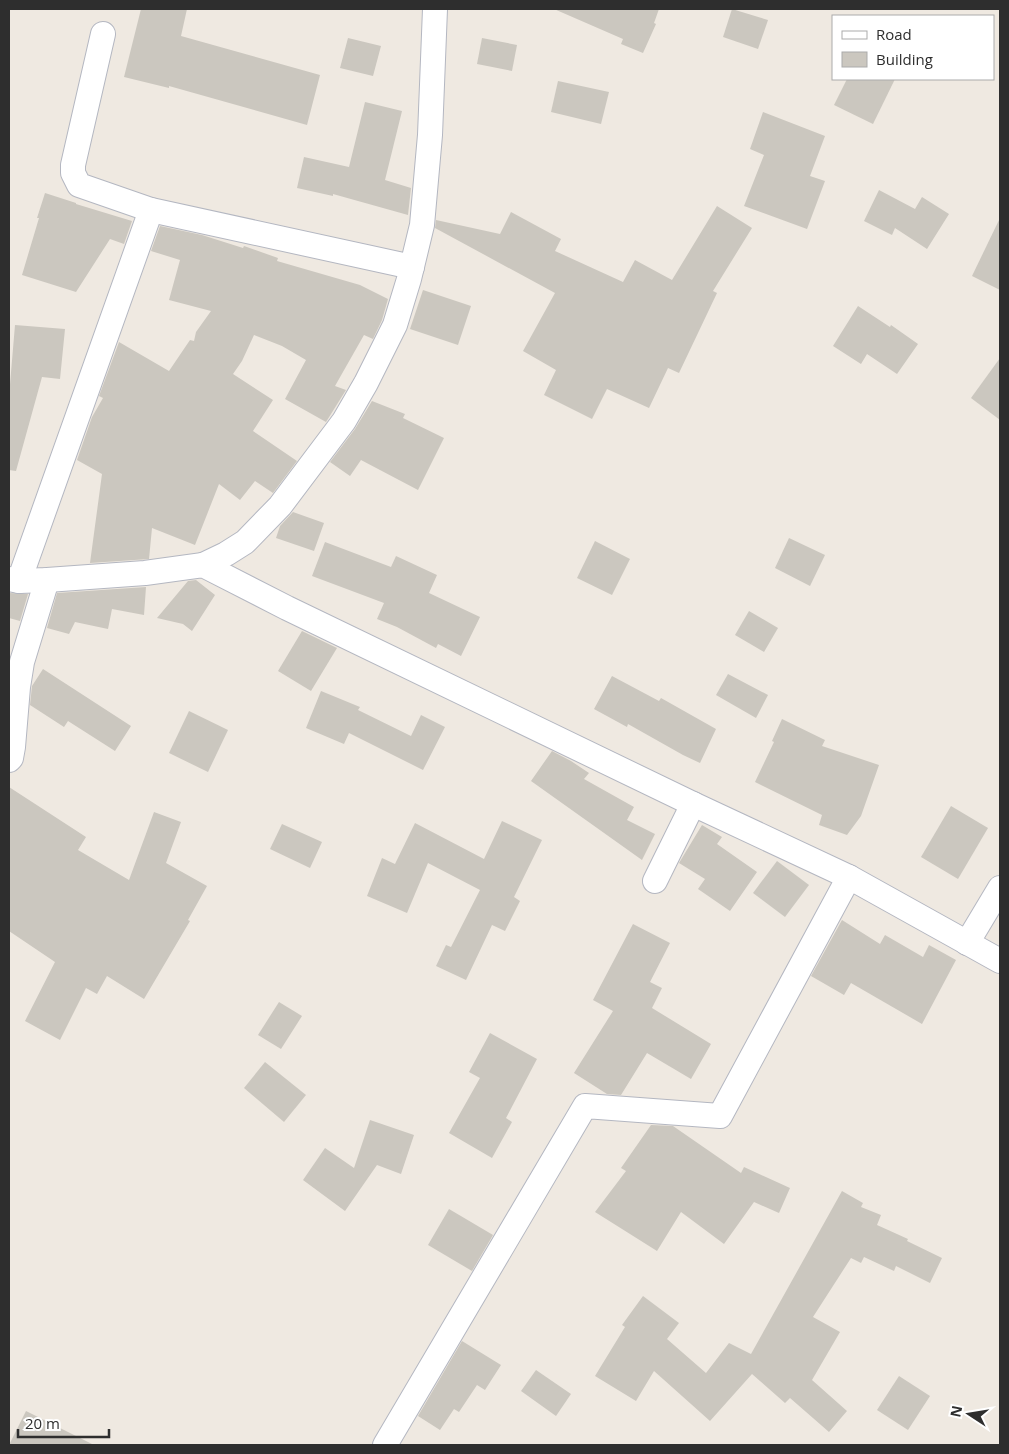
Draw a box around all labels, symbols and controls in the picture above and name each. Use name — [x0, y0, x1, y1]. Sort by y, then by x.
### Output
legend — [832, 15, 994, 80]
text: Road — [876, 24, 912, 44]
text: Building — [876, 49, 933, 69]
north arrow — [944, 1389, 994, 1439]
text: N — [945, 1404, 966, 1419]
scale bar — [18, 1406, 109, 1438]
text: 20 m — [25, 1413, 60, 1433]

